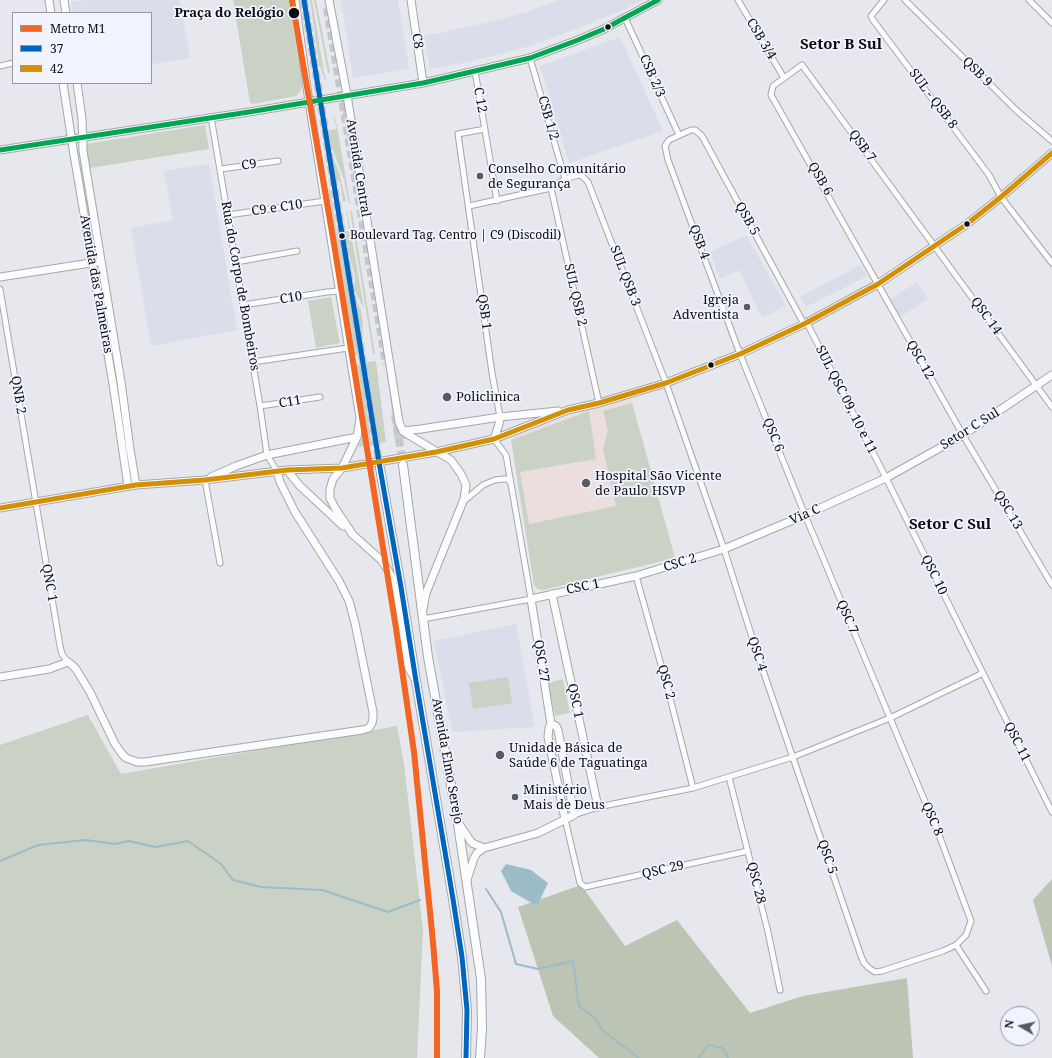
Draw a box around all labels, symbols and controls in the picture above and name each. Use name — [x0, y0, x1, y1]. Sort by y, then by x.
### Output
place label: Praça do Relógio — [174, 5, 284, 21]
marker: Praça do Relógio — [287, 6, 301, 20]
legend — [12, 12, 152, 84]
street label: CSB 3/4 — [743, 16, 779, 62]
text: Metro M1 — [50, 20, 106, 37]
unlabelled marker — [603, 22, 613, 32]
street label: C8 — [408, 32, 426, 50]
district label: Setor B Sul — [800, 36, 882, 54]
text: 37 — [50, 40, 63, 57]
street label: CSB 2/3 — [636, 52, 668, 100]
street label: QSB 9 — [959, 54, 995, 90]
text: 42 — [50, 60, 63, 77]
street label: SUL - QSB 8 — [905, 66, 961, 132]
street label: C 12 — [470, 86, 490, 114]
street label: CSB 1/2 — [534, 94, 562, 142]
street label: Avenida Central — [343, 118, 373, 218]
street label: QSB 7 — [845, 127, 879, 165]
street label: C9 — [240, 156, 258, 174]
street label: QSB 6 — [804, 160, 836, 198]
place label: Conselho Comunitário de Segurança — [488, 161, 626, 192]
marker: Conselho Comunitário de Segurança — [475, 171, 485, 181]
street label: C9 e C10 — [250, 197, 304, 219]
street label: Rua do Corpo de Bombeiros — [217, 200, 263, 372]
street label: QSB 5 — [731, 200, 763, 238]
street label: Avenida das Palmeiras — [76, 214, 116, 354]
unlabelled marker — [962, 219, 972, 229]
street label: QSB 4 — [686, 222, 712, 262]
place label: Boulevard Tag. Centro | C9 (Discodil) — [350, 229, 561, 243]
marker: Boulevard Tag. Centro | C9 (Discodil) — [337, 231, 347, 241]
street label: SUL QSB 3 — [606, 243, 644, 309]
street label: SUL QSB 2 — [560, 262, 590, 328]
street label: C10 — [279, 289, 303, 307]
place label: Igreja Adventista — [673, 292, 739, 323]
street label: QSB 1 — [474, 293, 494, 331]
street label: QSC 14 — [967, 294, 1005, 338]
marker: Igreja Adventista — [742, 302, 752, 312]
street label: QSC 12 — [903, 338, 937, 382]
street label: SUL QSC 09, 10 e 11 — [812, 343, 880, 457]
unlabelled marker — [706, 360, 716, 370]
street label: QNB 2 — [7, 375, 29, 415]
place label: Policlinica — [456, 389, 520, 405]
marker: Policlinica — [441, 391, 453, 403]
street label: C11 — [278, 393, 302, 411]
street label: Setor C Sul — [938, 405, 1002, 453]
street label: QSC 6 — [759, 416, 787, 454]
place label: Hospital São Vicente de Paulo HSVP — [595, 468, 722, 499]
marker: Hospital São Vicente de Paulo HSVP — [580, 477, 592, 489]
street label: QSC 13 — [990, 488, 1026, 532]
street label: Via C — [787, 501, 823, 529]
district label: Setor C Sul — [909, 516, 991, 534]
street label: CSC 2 — [662, 551, 698, 575]
street label: QSC 10 — [918, 552, 950, 598]
street label: QNC 1 — [38, 563, 60, 603]
street label: CSC 1 — [565, 576, 601, 598]
street label: QSC 7 — [833, 598, 861, 636]
street label: QSC 4 — [744, 635, 770, 673]
street label: QSC 27 — [530, 639, 552, 683]
street label: QSC 2 — [654, 663, 678, 701]
street label: QSC 1 — [564, 682, 586, 720]
street label: Avenida Elmo Serejo — [428, 697, 466, 825]
street label: QSC 11 — [1000, 719, 1034, 765]
place label: Unidade Básica de Saúde 6 de Taguatinga — [509, 740, 648, 771]
marker: Unidade Básica de Saúde 6 de Taguatinga — [494, 749, 506, 761]
place label: Ministério Mais de Deus — [523, 782, 605, 813]
marker: Ministério Mais de Deus — [510, 792, 520, 802]
street label: QSC 8 — [918, 800, 946, 838]
street label: QSC 5 — [814, 838, 840, 876]
street label: QSC 29 — [640, 858, 686, 882]
street label: QSC 28 — [743, 860, 769, 906]
north arrow — [1000, 1006, 1040, 1046]
text: N — [1001, 1019, 1017, 1030]

